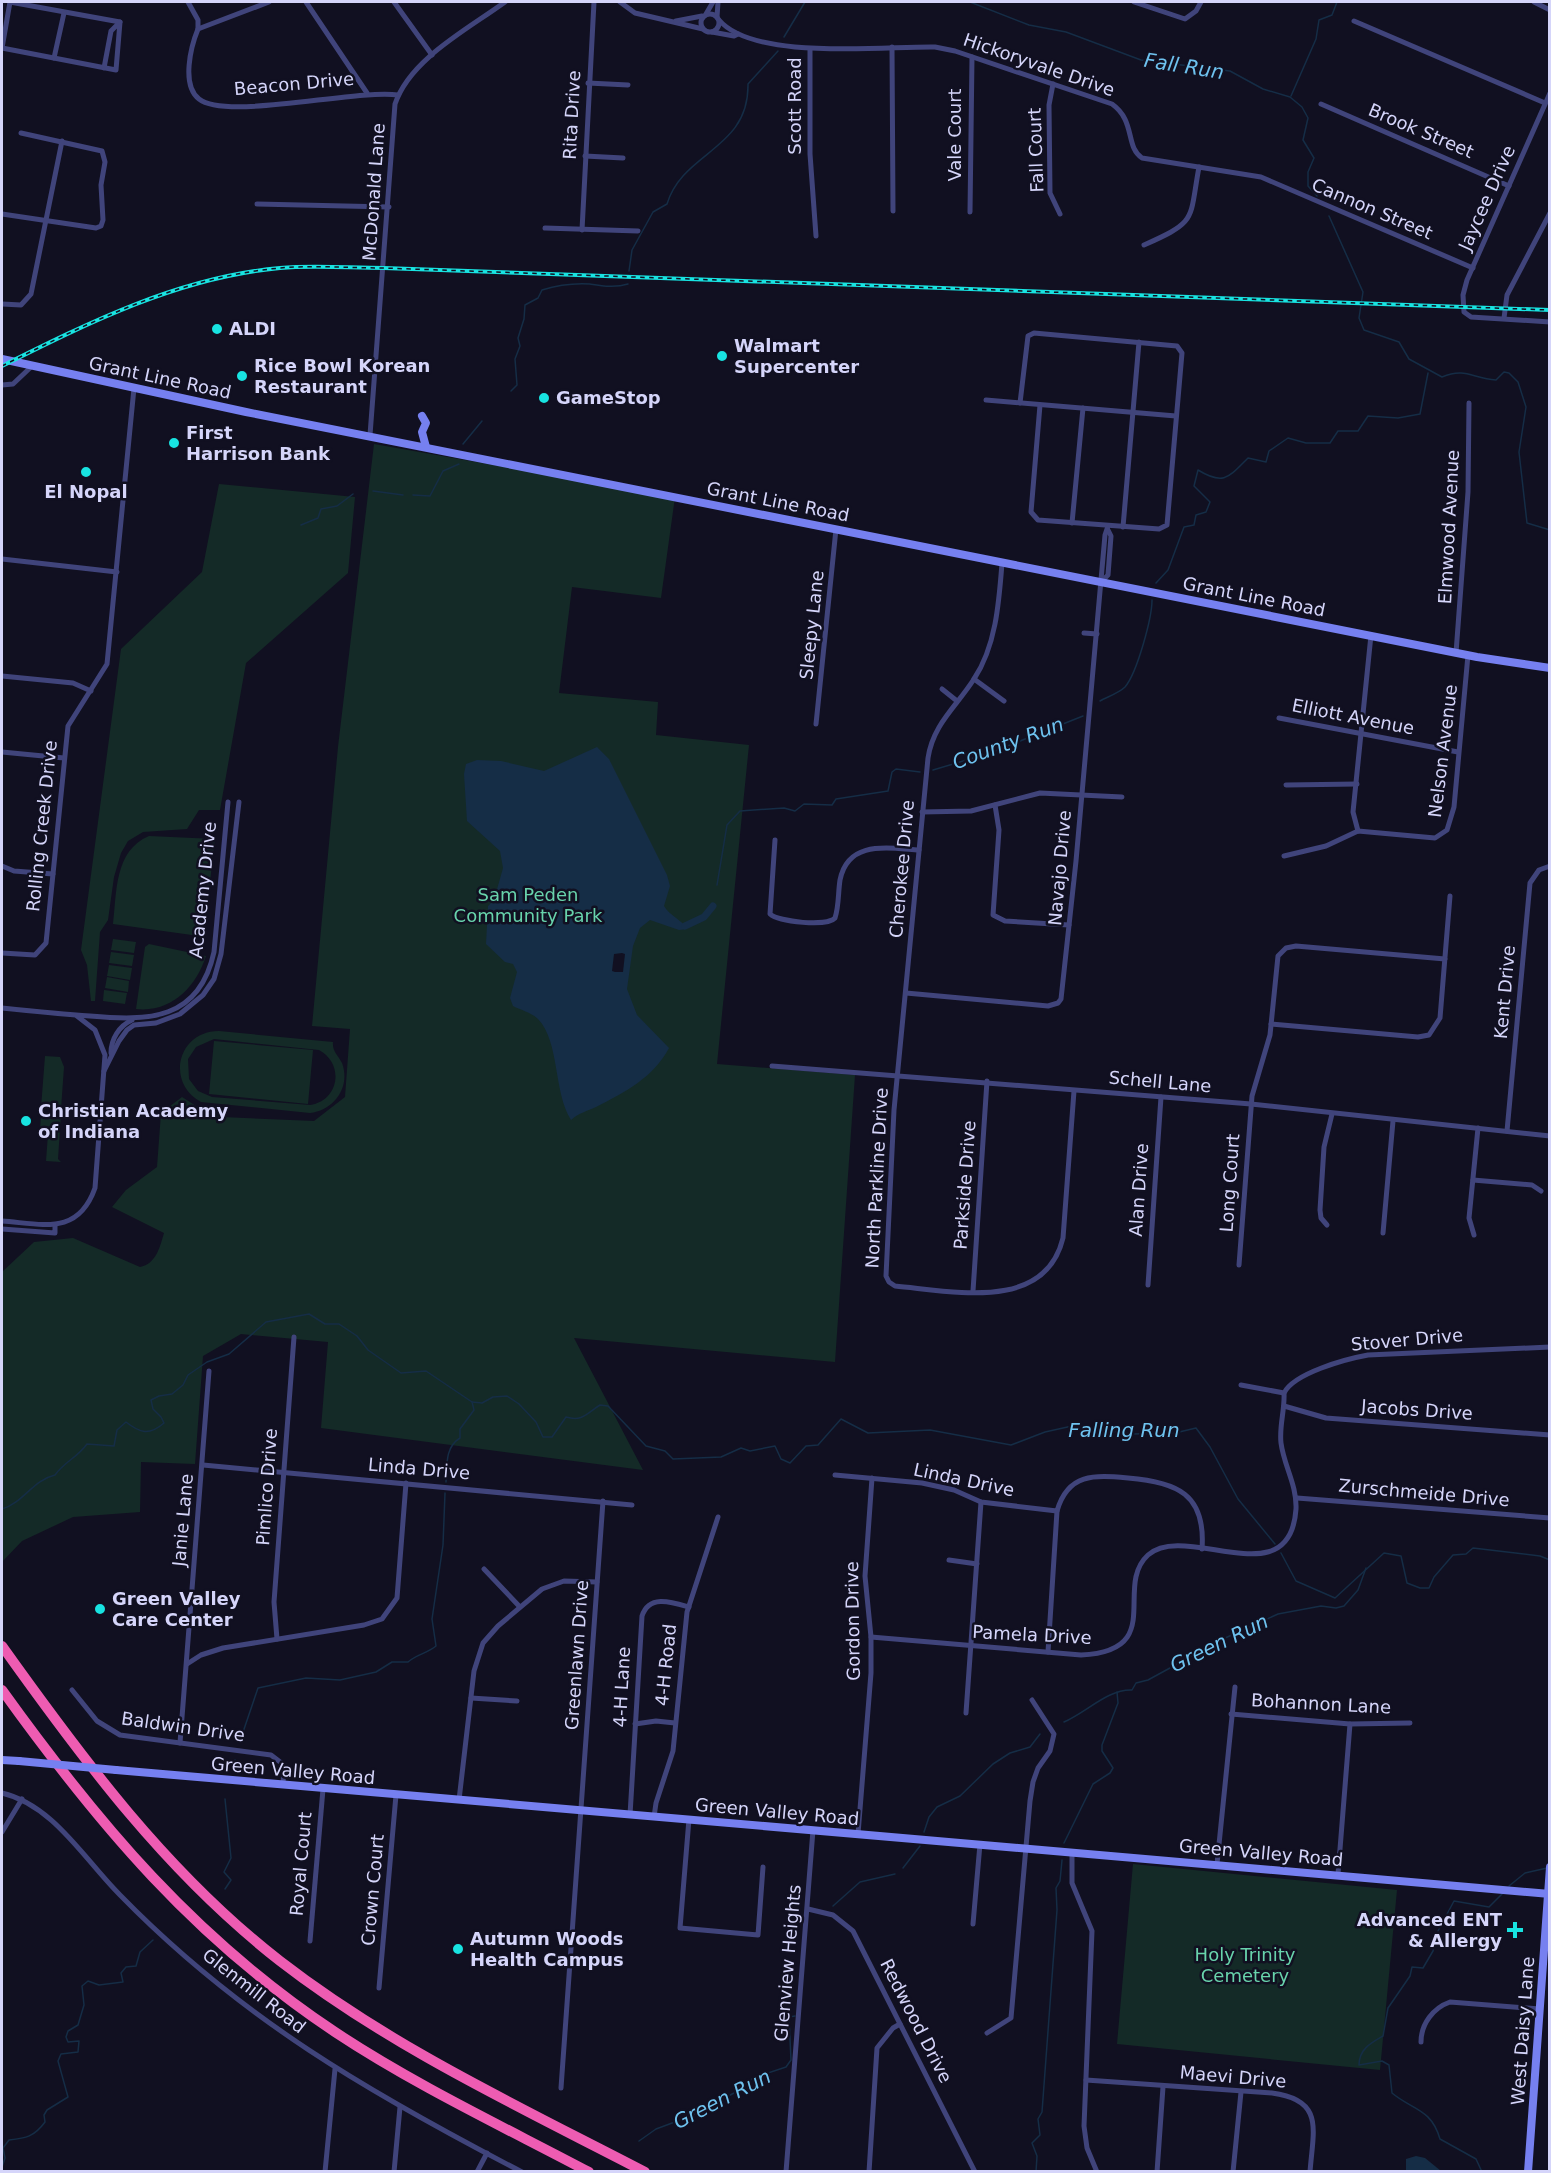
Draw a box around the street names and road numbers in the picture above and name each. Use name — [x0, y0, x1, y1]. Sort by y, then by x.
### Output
street label: Hickoryvale Drive — [961, 29, 1118, 100]
street label: Scott Road — [784, 57, 805, 155]
street label: Beacon Drive — [233, 68, 355, 99]
street label: Rita Drive — [559, 70, 584, 160]
street label: Vale Court — [944, 88, 965, 182]
street label: Brook Street — [1365, 99, 1477, 162]
street label: Fall Court — [1024, 107, 1047, 193]
street label: McDonald Lane — [358, 122, 389, 262]
street label: Jaycee Drive — [1454, 142, 1519, 254]
street label: Cannon Street — [1309, 174, 1436, 243]
street label: Grant Line Road — [87, 352, 233, 403]
street label: Elmwood Avenue — [1434, 449, 1463, 605]
street label: Grant Line Road — [705, 477, 851, 526]
street label: Sleepy Lane — [795, 569, 828, 681]
street label: Grant Line Road — [1181, 572, 1327, 621]
street label: Nelson Avenue — [1424, 683, 1461, 819]
street label: Elliott Avenue — [1290, 694, 1416, 739]
street label: Rolling Creek Drive — [22, 739, 61, 913]
street label: Cherokee Drive — [885, 799, 918, 939]
street label: Navajo Drive — [1044, 809, 1075, 927]
street label: Academy Drive — [185, 821, 220, 959]
street label: Kent Drive — [1490, 944, 1519, 1040]
street label: Schell Lane — [1108, 1067, 1212, 1096]
street label: North Parkline Drive — [861, 1087, 892, 1269]
street label: Parkside Drive — [950, 1120, 979, 1250]
street label: Long Court — [1216, 1133, 1243, 1233]
street label: Alan Drive — [1125, 1143, 1152, 1237]
street label: Stover Drive — [1350, 1324, 1464, 1355]
street label: Jacobs Drive — [1360, 1395, 1474, 1424]
street label: Pimlico Drive — [252, 1428, 281, 1546]
street label: Linda Drive — [367, 1454, 471, 1483]
street label: Linda Drive — [912, 1459, 1016, 1500]
street label: Janie Lane — [168, 1473, 197, 1568]
street label: Zurschmeide Drive — [1338, 1475, 1510, 1510]
street label: Gordon Drive — [841, 1561, 864, 1681]
street label: Greenlawn Drive — [561, 1579, 592, 1731]
street label: Pamela Drive — [972, 1621, 1092, 1648]
street label: 4-H Road — [651, 1623, 680, 1707]
street label: 4-H Lane — [609, 1646, 634, 1728]
street label: Bohannon Lane — [1250, 1689, 1392, 1718]
street label: Baldwin Drive — [120, 1707, 246, 1746]
street label: Green Valley Road — [210, 1753, 376, 1788]
street label: Green Valley Road — [694, 1794, 860, 1829]
street label: Royal Court — [285, 1811, 316, 1917]
street label: Crown Court — [357, 1833, 388, 1947]
street label: Green Valley Road — [1178, 1835, 1344, 1870]
street label: Glenview Heights — [770, 1884, 805, 2042]
street label: Glenmill Road — [199, 1944, 310, 2037]
street label: Redwood Drive — [876, 1955, 957, 2086]
street label: West Daisy Lane — [1507, 1956, 1538, 2106]
street label: Maevi Drive — [1179, 2061, 1287, 2092]

